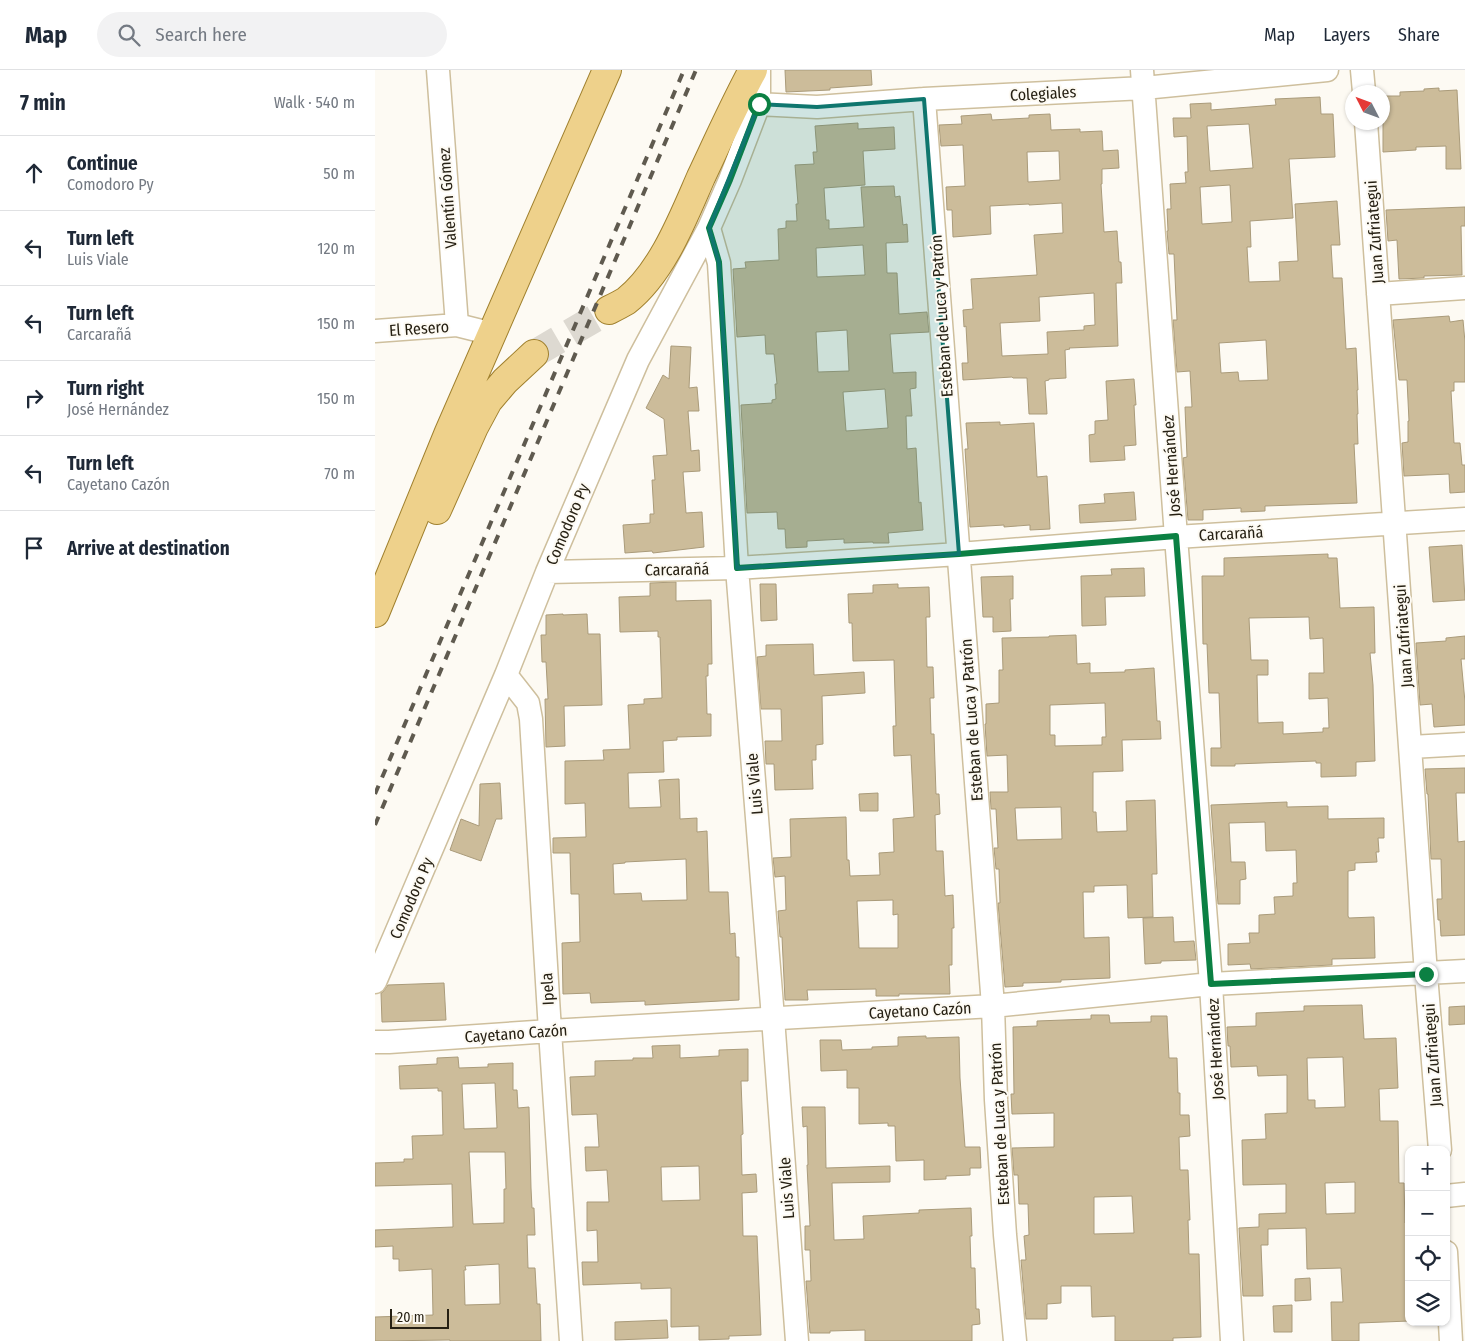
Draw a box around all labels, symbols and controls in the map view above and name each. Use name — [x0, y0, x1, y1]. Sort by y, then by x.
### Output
search box — [97, 12, 447, 57]
text: Map — [25, 21, 67, 49]
icon: search — [115, 21, 143, 49]
text: Search here — [155, 23, 247, 46]
text: Map — [1264, 24, 1295, 46]
text: Layers — [1323, 24, 1370, 46]
text: Share — [1398, 24, 1440, 46]
street label: Colegiales — [1009, 82, 1077, 105]
north arrow — [1345, 85, 1390, 130]
text: 7 min — [20, 90, 66, 116]
text: Walk · 540 m — [274, 93, 355, 112]
route start — [748, 93, 771, 116]
street label: Valentín Gómez — [434, 147, 461, 249]
text: Continue — [67, 152, 138, 175]
icon: ahead — [20, 159, 48, 187]
text: 50 m — [323, 164, 355, 183]
text: Comodoro Py — [67, 175, 154, 194]
street label: Juan Zufriategui — [1361, 180, 1388, 284]
text: Turn left — [67, 227, 134, 250]
icon: left — [20, 234, 48, 262]
street label: Esteban de Luca y Patrón — [926, 234, 957, 398]
text: 120 m — [317, 239, 355, 258]
text: Luis Viale — [67, 250, 129, 269]
text: Turn left — [67, 302, 134, 325]
icon: left — [20, 309, 48, 337]
text: 150 m — [317, 314, 355, 333]
street label: El Resero — [388, 317, 450, 340]
text: Carcarañá — [67, 325, 132, 344]
text: Turn right — [67, 377, 144, 400]
icon: right — [20, 384, 48, 412]
text: 150 m — [317, 389, 355, 408]
text: José Hernández — [67, 400, 169, 419]
street label: José Hernández — [1158, 414, 1185, 517]
text: Turn left — [67, 452, 134, 475]
icon: left — [20, 459, 48, 487]
text: 70 m — [324, 464, 355, 483]
text: Cayetano Cazón — [67, 475, 170, 494]
street label: Comodoro Py — [542, 480, 593, 568]
street label: Carcarañá — [1198, 522, 1264, 545]
icon: arrive — [20, 534, 48, 562]
text: Arrive at destination — [67, 537, 230, 560]
street label: Carcarañá — [645, 559, 710, 580]
street label: Juan Zufriategui — [1390, 584, 1417, 688]
street label: Esteban de Luca y Patrón — [956, 638, 987, 802]
street label: Luis Viale — [742, 752, 767, 816]
street label: Comodoro Py — [386, 854, 437, 942]
route end — [1415, 963, 1438, 986]
street label: Ipela — [537, 972, 558, 1006]
street label: Cayetano Cazón — [868, 998, 972, 1023]
street label: José Hernández — [1203, 998, 1228, 1100]
street label: Juan Zufriategui — [1419, 1003, 1446, 1107]
street label: Cayetano Cazón — [464, 1020, 568, 1047]
street label: Esteban de Luca y Patrón — [986, 1042, 1013, 1206]
map controls — [1405, 1146, 1450, 1326]
button: + — [1405, 1146, 1450, 1191]
street label: Luis Viale — [775, 1156, 798, 1219]
button: − — [1405, 1191, 1450, 1236]
button: locate — [1405, 1236, 1450, 1281]
button: layers — [1405, 1281, 1450, 1326]
scale bar — [390, 1306, 449, 1329]
text: 20 m — [397, 1309, 425, 1326]

